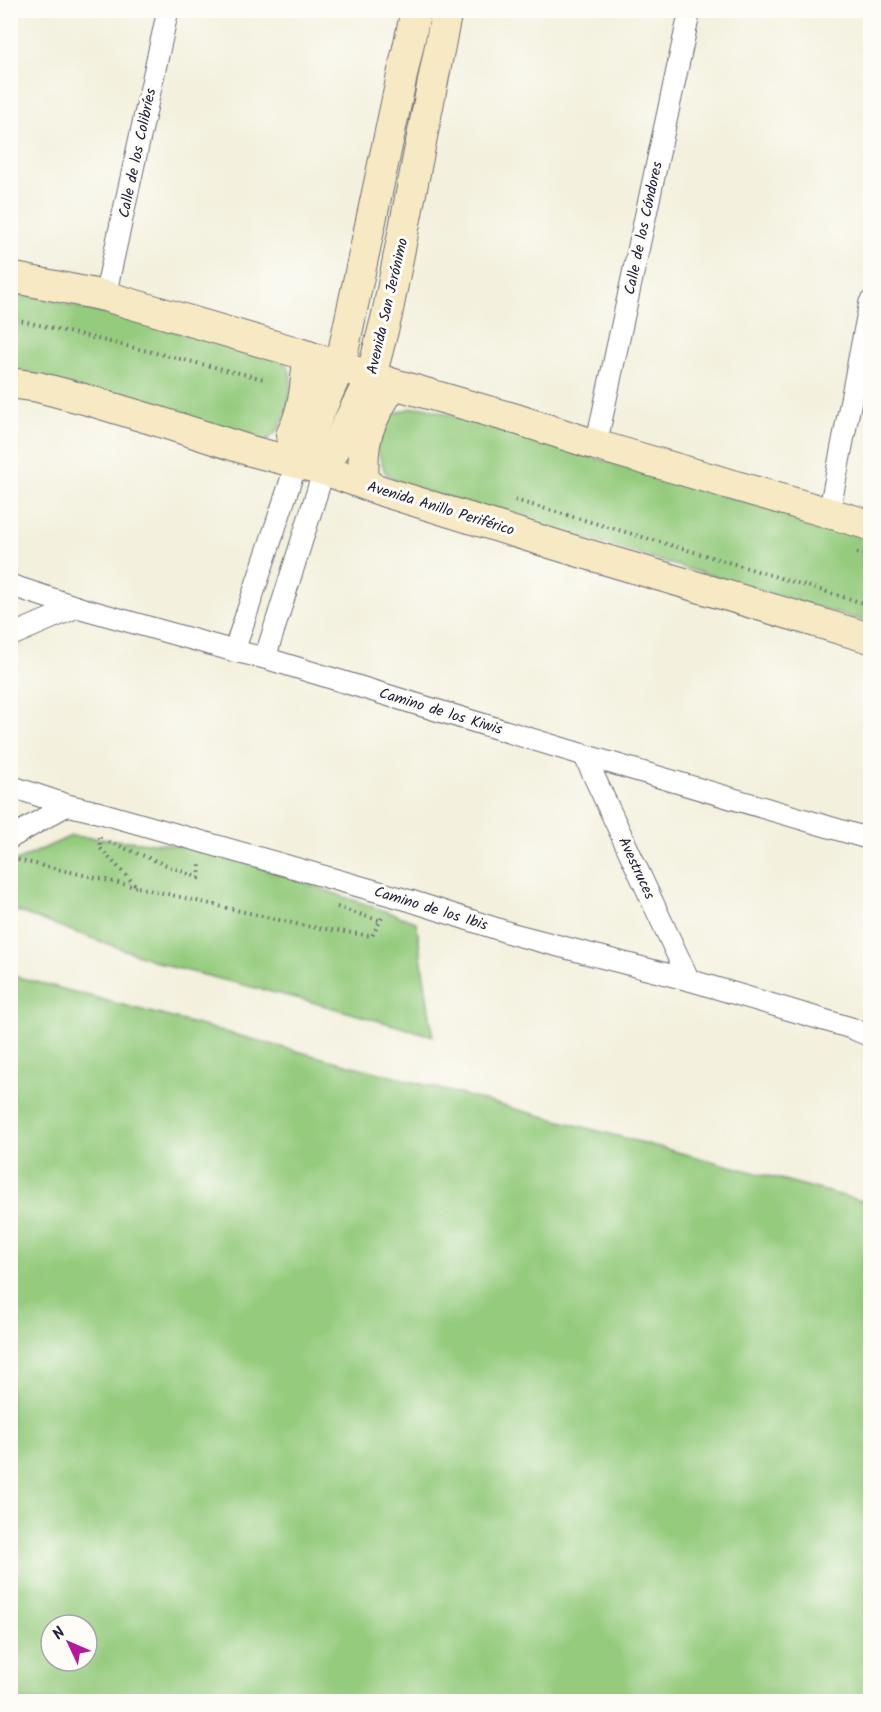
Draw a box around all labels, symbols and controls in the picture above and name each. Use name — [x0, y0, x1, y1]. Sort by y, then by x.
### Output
street label: Calle de los Colibríes — [113, 86, 164, 220]
street label: Calle de los Cóndores — [618, 159, 670, 297]
street label: Avenida San Jerónimo — [361, 236, 415, 377]
street label: Avenida Anillo Periférico — [364, 475, 517, 543]
street label: Camino de los Kiwis — [376, 682, 506, 742]
street label: Avestruces — [611, 833, 661, 904]
street label: Camino de los Ibis — [371, 880, 491, 938]
north arrow — [39, 1613, 99, 1673]
text: N — [47, 1621, 72, 1646]

